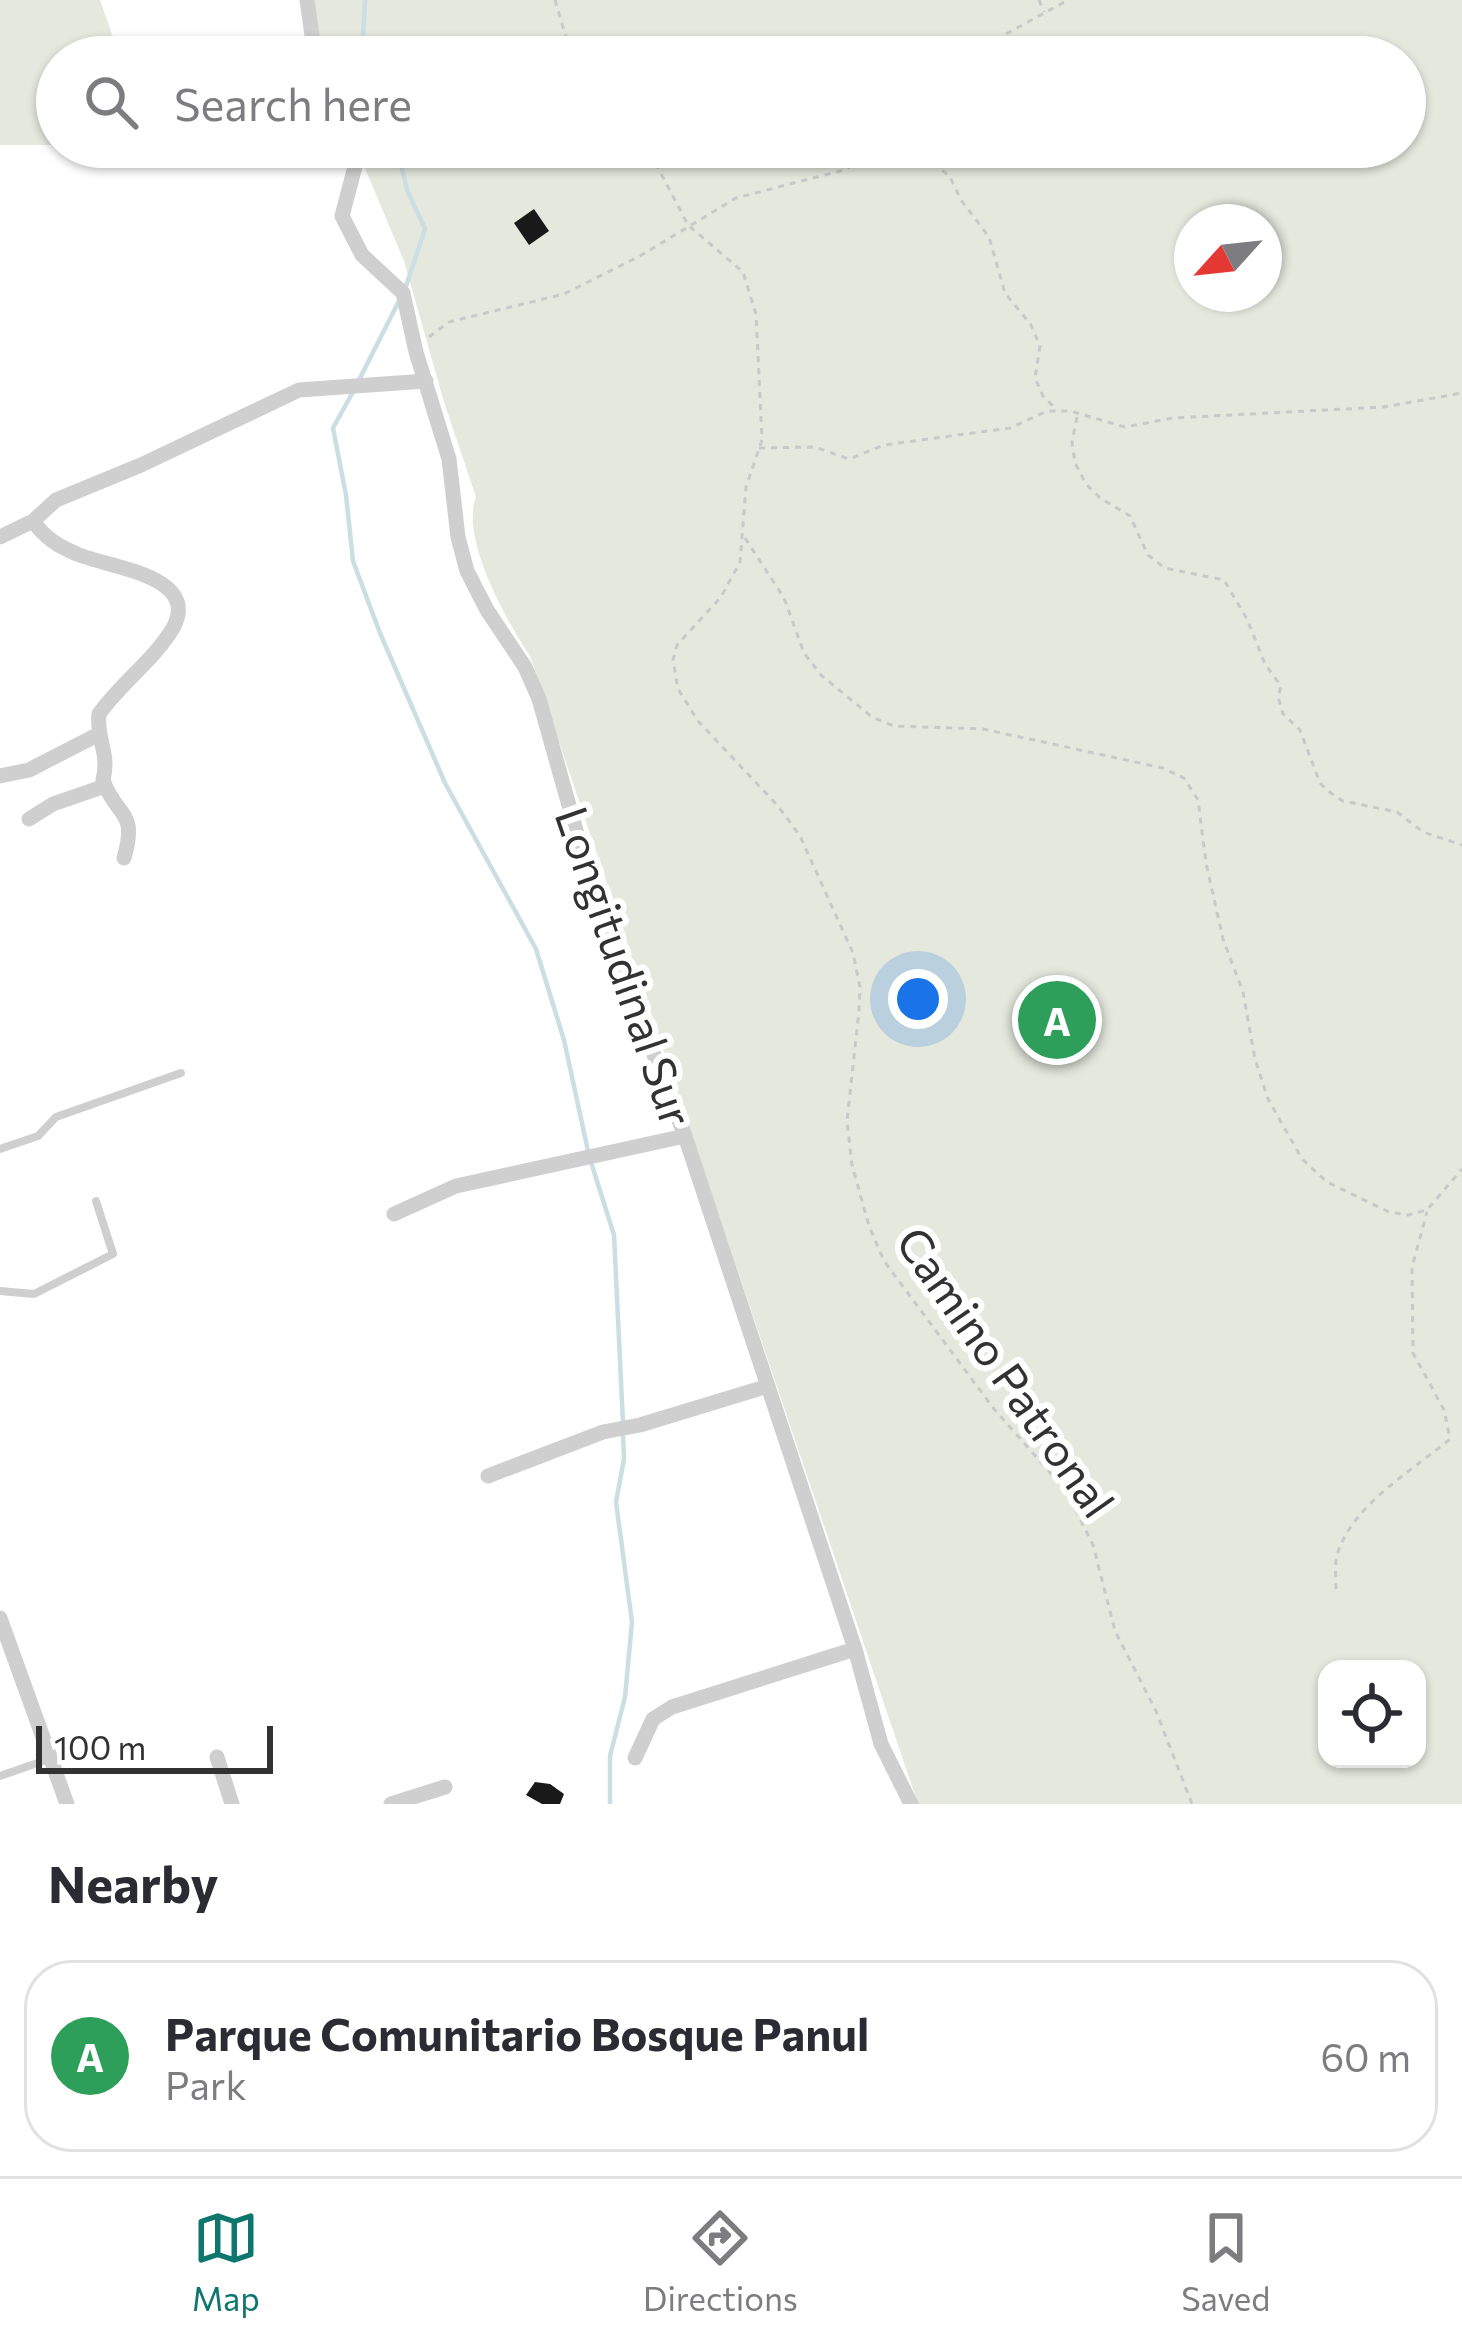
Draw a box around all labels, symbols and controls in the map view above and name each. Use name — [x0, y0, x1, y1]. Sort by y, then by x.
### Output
search box — [36, 36, 1426, 168]
icon: search — [78, 69, 144, 135]
text: Search here — [174, 75, 412, 130]
north arrow — [1174, 204, 1282, 312]
street label: Longitudinal Sur — [546, 799, 706, 1133]
your location — [888, 969, 948, 1029]
pin: A — [1018, 975, 1096, 1065]
street label: Camino Patronal — [887, 1215, 1127, 1527]
map controls — [1318, 1660, 1426, 1768]
button: locate — [1318, 1660, 1426, 1768]
scale bar — [36, 1720, 273, 1773]
text: 100 m — [54, 1726, 146, 1767]
text: Nearby — [48, 1851, 218, 1914]
text: Parque Comunitario Bosque Panul — [165, 2005, 869, 2060]
text: A — [76, 2032, 104, 2080]
text: 60 m — [1320, 2032, 1411, 2080]
text: Park — [165, 2060, 247, 2108]
tab: Map — [192, 2205, 260, 2318]
tab: Directions — [643, 2205, 798, 2318]
tab: Saved — [1181, 2205, 1270, 2318]

